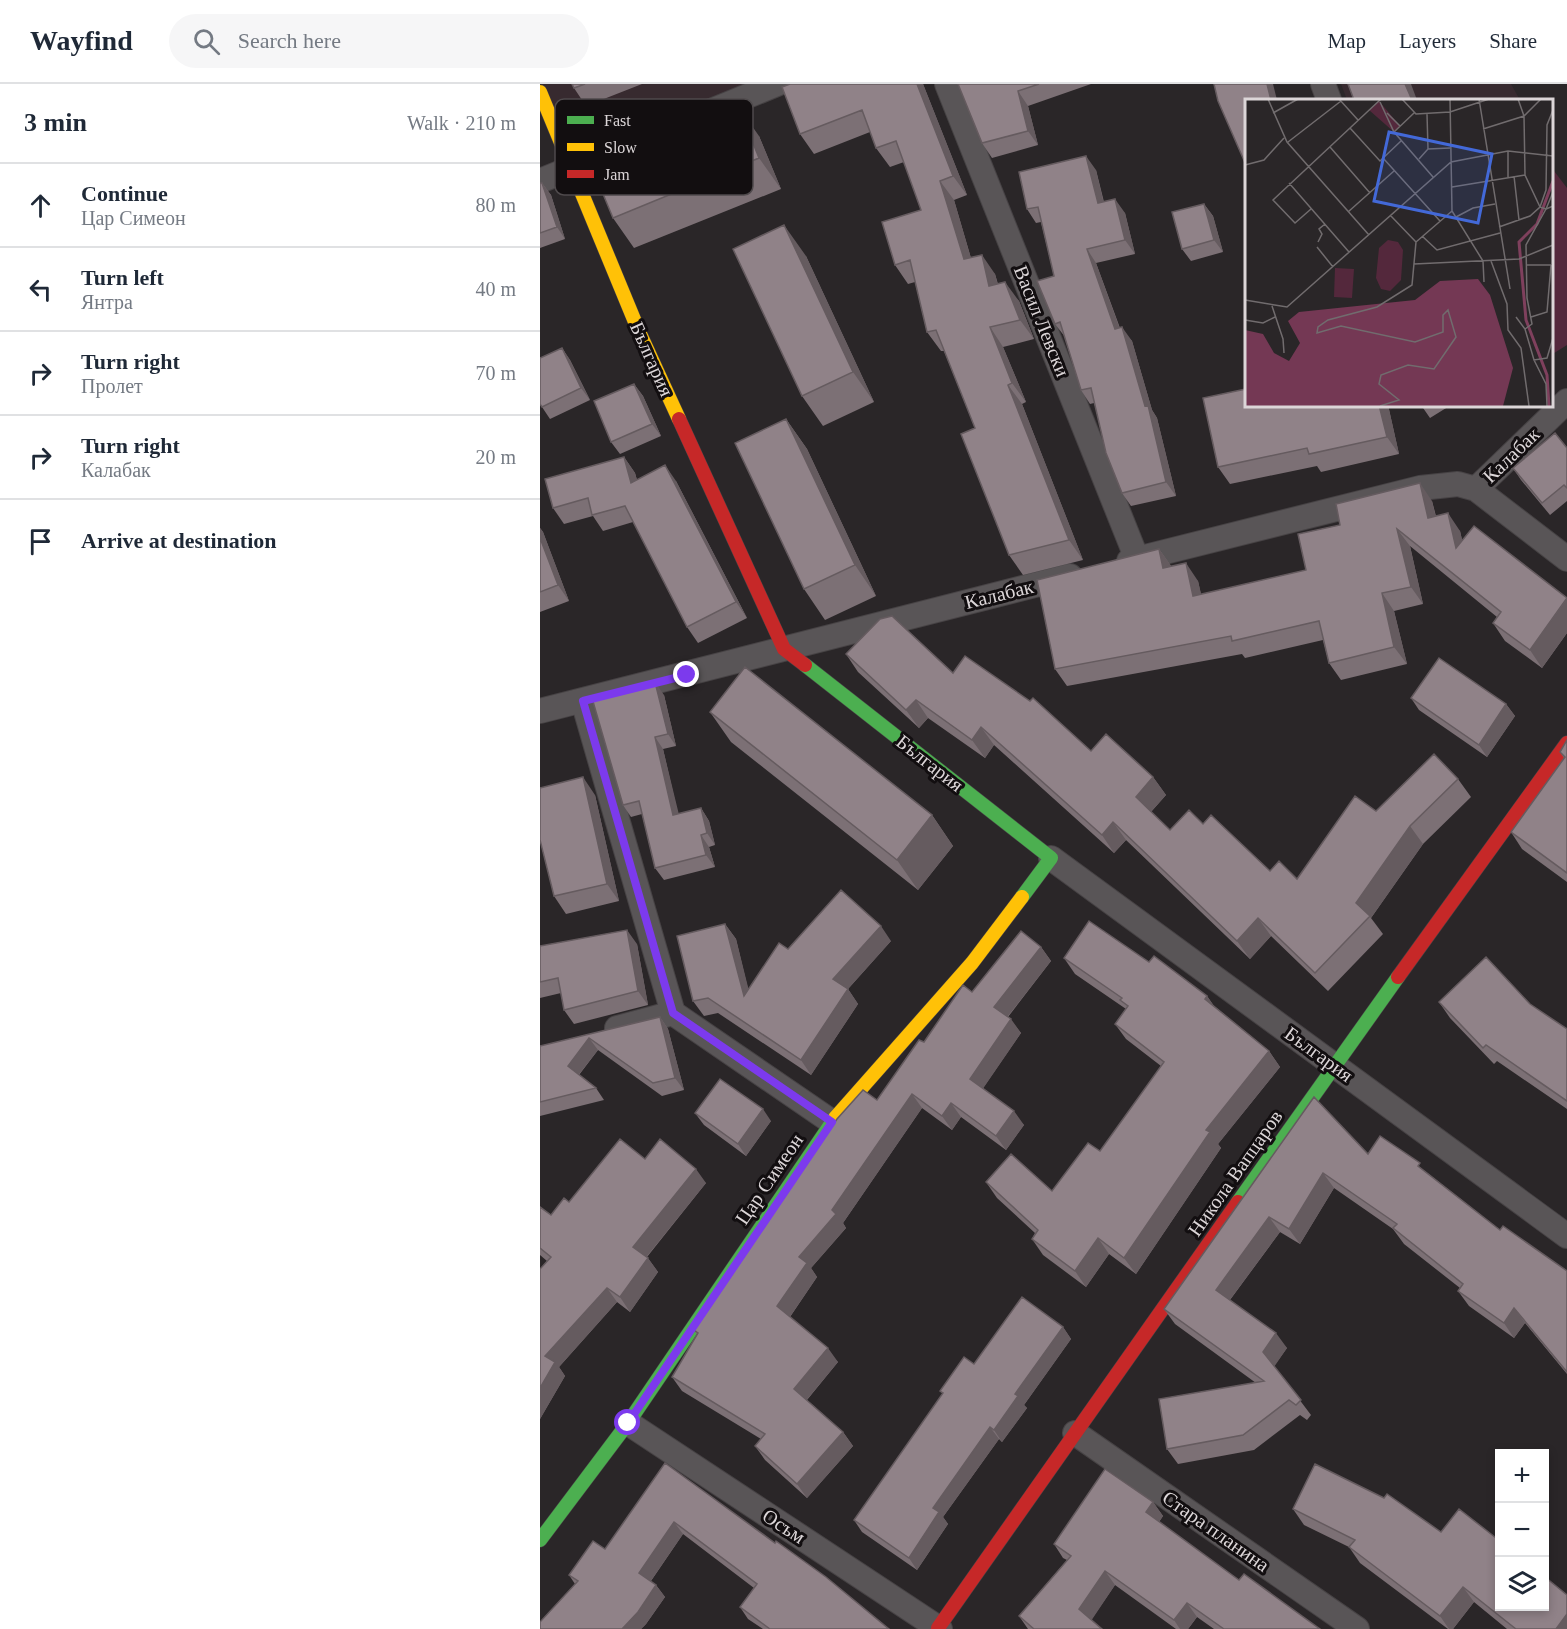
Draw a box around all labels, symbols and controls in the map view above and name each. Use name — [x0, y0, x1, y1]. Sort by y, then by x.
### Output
search box — [169, 14, 589, 68]
text: Wayfind — [30, 25, 133, 56]
icon: search — [190, 25, 223, 58]
text: Search here — [238, 28, 341, 53]
text: Map — [1328, 29, 1366, 53]
text: Layers — [1399, 29, 1456, 53]
text: Share — [1489, 29, 1537, 53]
legend — [555, 99, 753, 195]
inset map — [1245, 99, 1552, 406]
text: 3 min — [24, 108, 87, 137]
text: Walk · 210 m — [407, 112, 516, 134]
text: Fast — [604, 112, 631, 129]
text: Slow — [604, 139, 637, 156]
text: Jam — [604, 166, 630, 183]
text: Continue — [81, 181, 168, 206]
icon: ahead — [24, 189, 57, 222]
text: 80 m — [475, 194, 516, 216]
text: Цар Симеон — [81, 207, 186, 229]
street label: Васил Левски — [1010, 262, 1074, 380]
text: Turn left — [81, 265, 164, 290]
icon: left — [24, 273, 57, 306]
text: 40 m — [475, 278, 516, 300]
text: Янтра — [81, 291, 133, 313]
street label: България — [625, 319, 678, 400]
text: Turn right — [81, 349, 180, 374]
icon: right — [24, 357, 57, 390]
text: 70 m — [475, 362, 516, 384]
text: Пролет — [81, 375, 143, 397]
street label: Калабак — [1478, 423, 1544, 487]
text: Turn right — [81, 433, 180, 458]
icon: right — [24, 441, 57, 474]
text: 20 m — [475, 446, 516, 468]
text: Калабак — [81, 459, 151, 481]
icon: arrive — [24, 525, 57, 558]
text: Arrive at destination — [81, 528, 277, 553]
street label: Калабак — [962, 575, 1036, 613]
route end — [673, 661, 699, 687]
street label: България — [892, 730, 968, 797]
street label: България — [1280, 1022, 1357, 1087]
street label: Никола Вапцаров — [1183, 1106, 1288, 1241]
street label: Цар Симеон — [731, 1129, 808, 1229]
route start — [614, 1409, 640, 1435]
map controls — [1495, 1449, 1549, 1611]
button: + — [1495, 1449, 1549, 1503]
street label: Стара планина — [1158, 1486, 1274, 1577]
button: − — [1495, 1503, 1549, 1557]
street label: Осъм — [759, 1504, 810, 1548]
button: layers — [1495, 1557, 1549, 1611]

